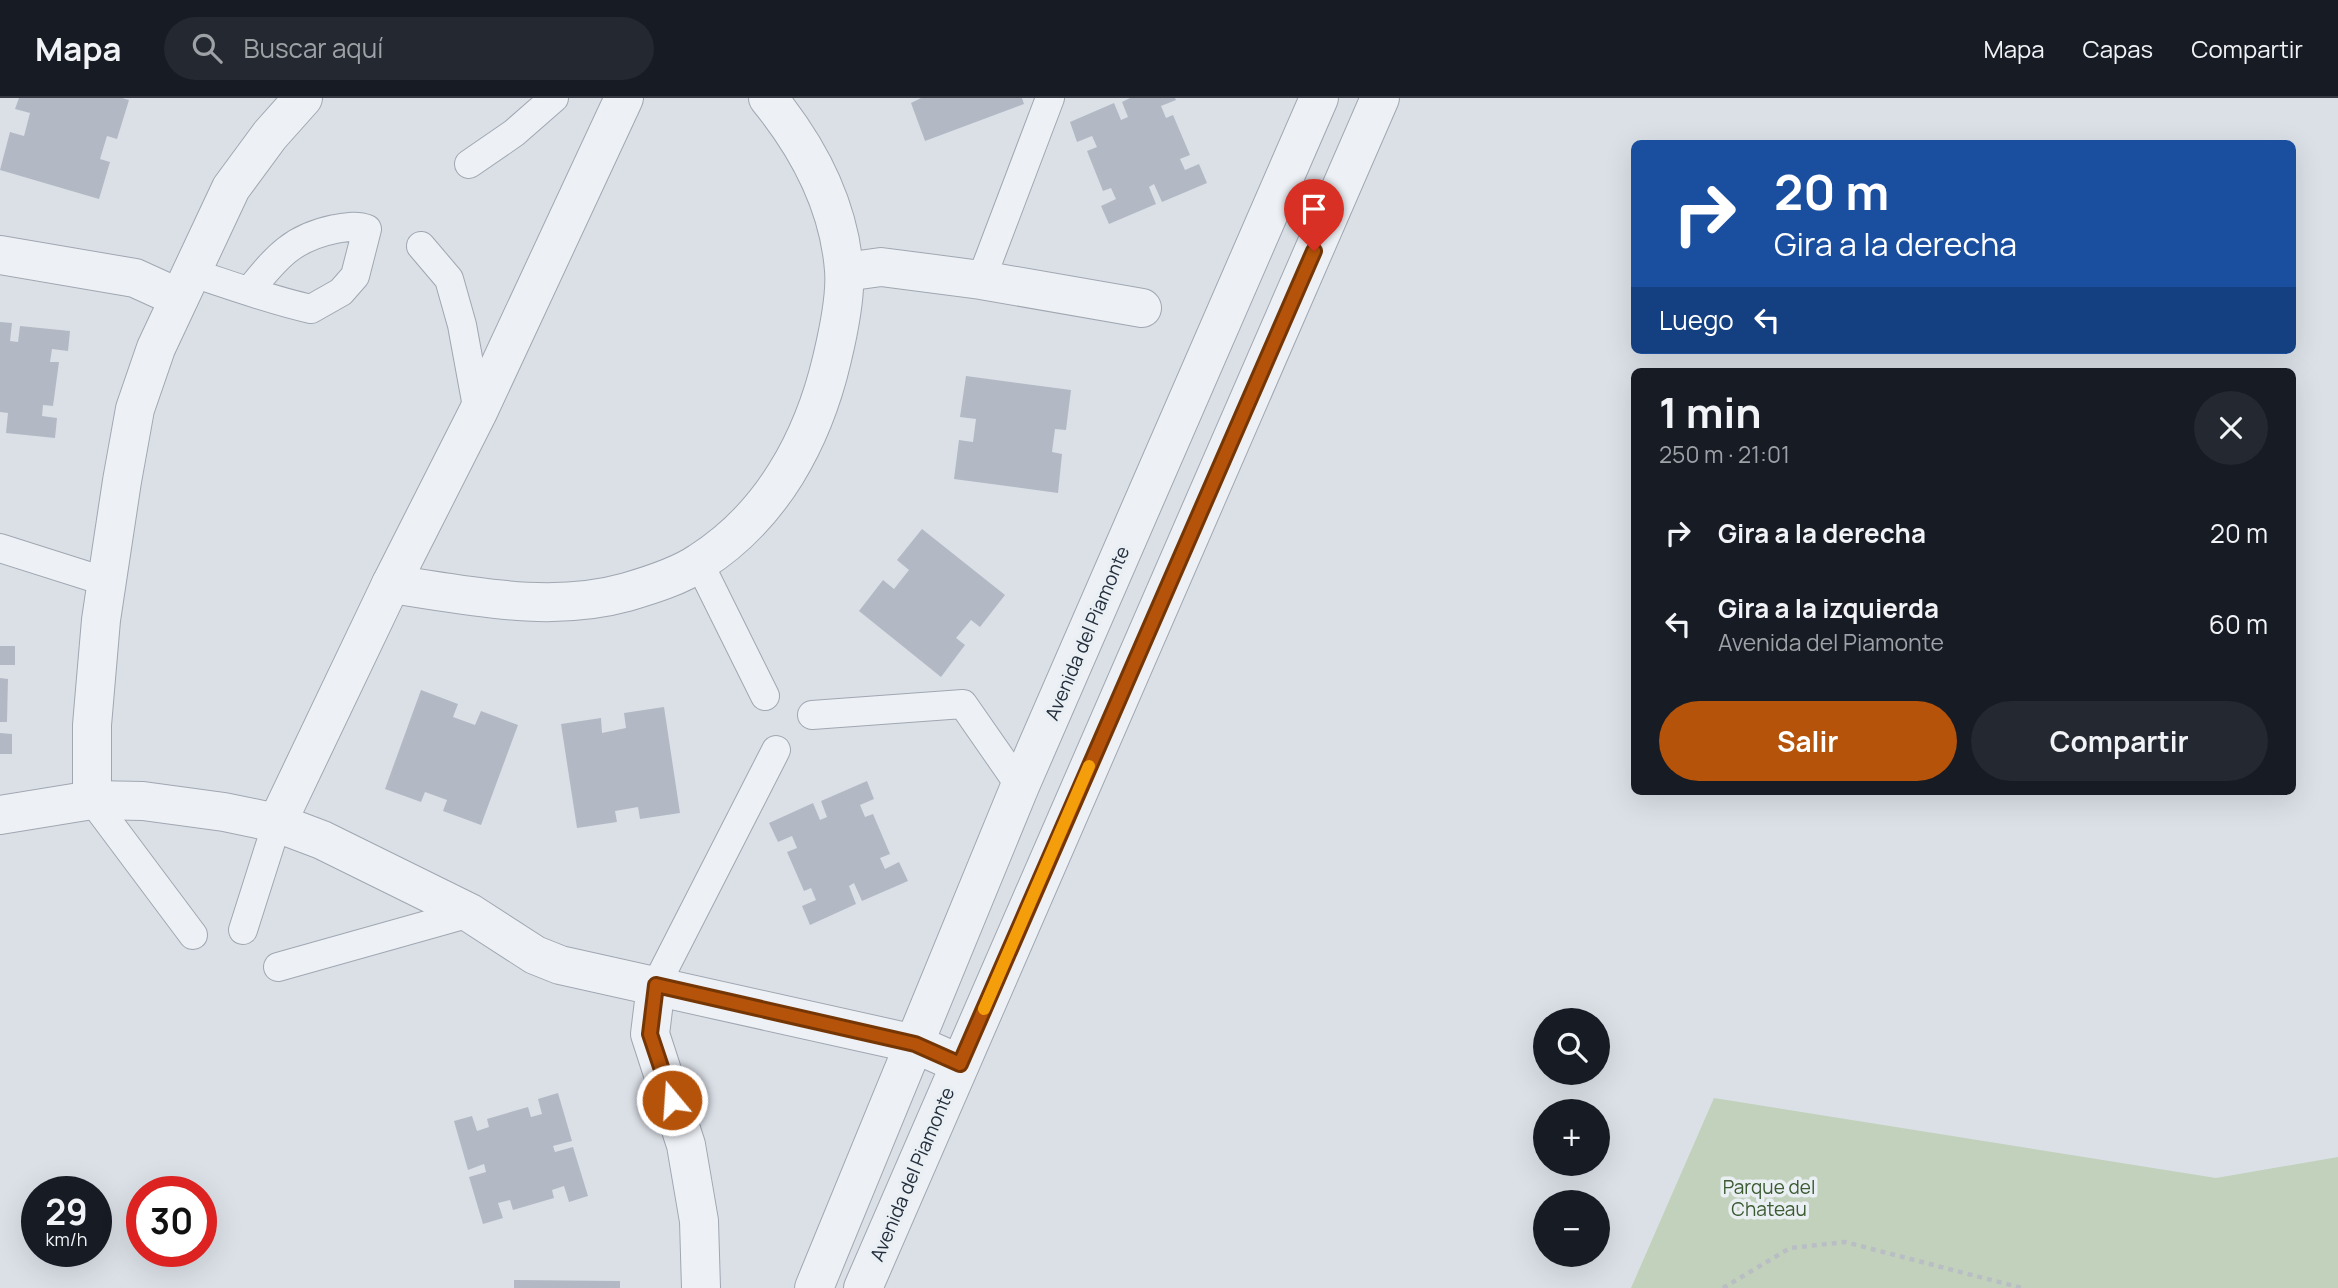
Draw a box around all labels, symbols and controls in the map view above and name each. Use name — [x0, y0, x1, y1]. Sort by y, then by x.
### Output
search box — [164, 17, 654, 80]
text: Mapa — [35, 26, 122, 71]
icon: search — [188, 29, 226, 67]
text: Buscar aquí — [244, 30, 383, 66]
text: Mapa — [1984, 32, 2045, 65]
text: Capas — [2083, 32, 2153, 65]
text: Compartir — [2191, 32, 2303, 65]
text: 20 m — [1774, 158, 1889, 225]
icon: right — [1659, 168, 1750, 259]
pin — [1284, 179, 1344, 251]
icon: arrive — [1295, 190, 1333, 228]
text: Gira a la derecha — [1774, 222, 2017, 266]
icon: left — [1748, 301, 1786, 339]
text: Luego — [1659, 302, 1734, 338]
text: 1 min — [1659, 383, 1762, 441]
button: close — [2194, 391, 2268, 465]
text: 250 m · 21:01 — [1659, 438, 1790, 470]
icon: right — [1659, 514, 1697, 552]
text: Gira a la derecha — [1718, 515, 1926, 551]
text: 20 m — [2210, 515, 2268, 551]
street label: Avenida del Piamonte — [1039, 542, 1135, 724]
text: Gira a la izquierda — [1718, 590, 1939, 626]
icon: left — [1659, 605, 1697, 643]
text: 60 m — [2209, 606, 2268, 642]
text: Avenida del Piamonte — [1718, 626, 1944, 658]
button: Salir — [1659, 701, 1957, 781]
button: Compartir — [1971, 701, 2268, 781]
map controls — [1533, 1008, 1610, 1267]
button: search — [1533, 1008, 1610, 1085]
position arrow — [635, 1063, 709, 1137]
street label: Avenida del Piamonte — [864, 1083, 960, 1265]
button: + — [1533, 1099, 1610, 1176]
park label: Parque del Chateau — [1723, 1174, 1815, 1222]
speed limit sign: 30 — [126, 1176, 217, 1267]
text: 29 — [45, 1188, 88, 1236]
button: − — [1533, 1190, 1610, 1267]
text: km/h — [46, 1227, 87, 1251]

